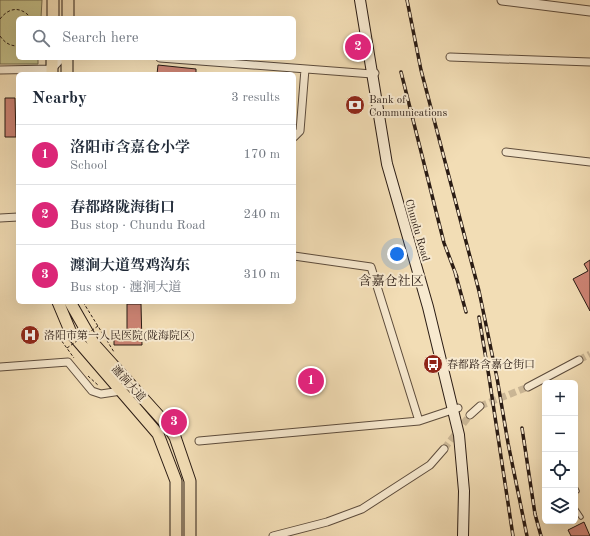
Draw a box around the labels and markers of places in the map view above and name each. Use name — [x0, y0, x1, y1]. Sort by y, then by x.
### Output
pin: 2 — [345, 32, 371, 62]
bank icon: Bank of Communications — [344, 94, 366, 116]
place label: Bank of Communications — [369, 95, 448, 119]
hospital icon: 洛阳市第一人民医院(陇海院区) — [19, 324, 41, 346]
place label: 洛阳市第一人民医院(陇海院区) — [44, 329, 195, 342]
bus stop icon: 春都路含嘉仓街口 — [422, 353, 444, 375]
place label: 春都路含嘉仓街口 — [447, 358, 535, 371]
pin: 1 — [298, 366, 324, 396]
pin: 3 — [161, 407, 187, 437]

